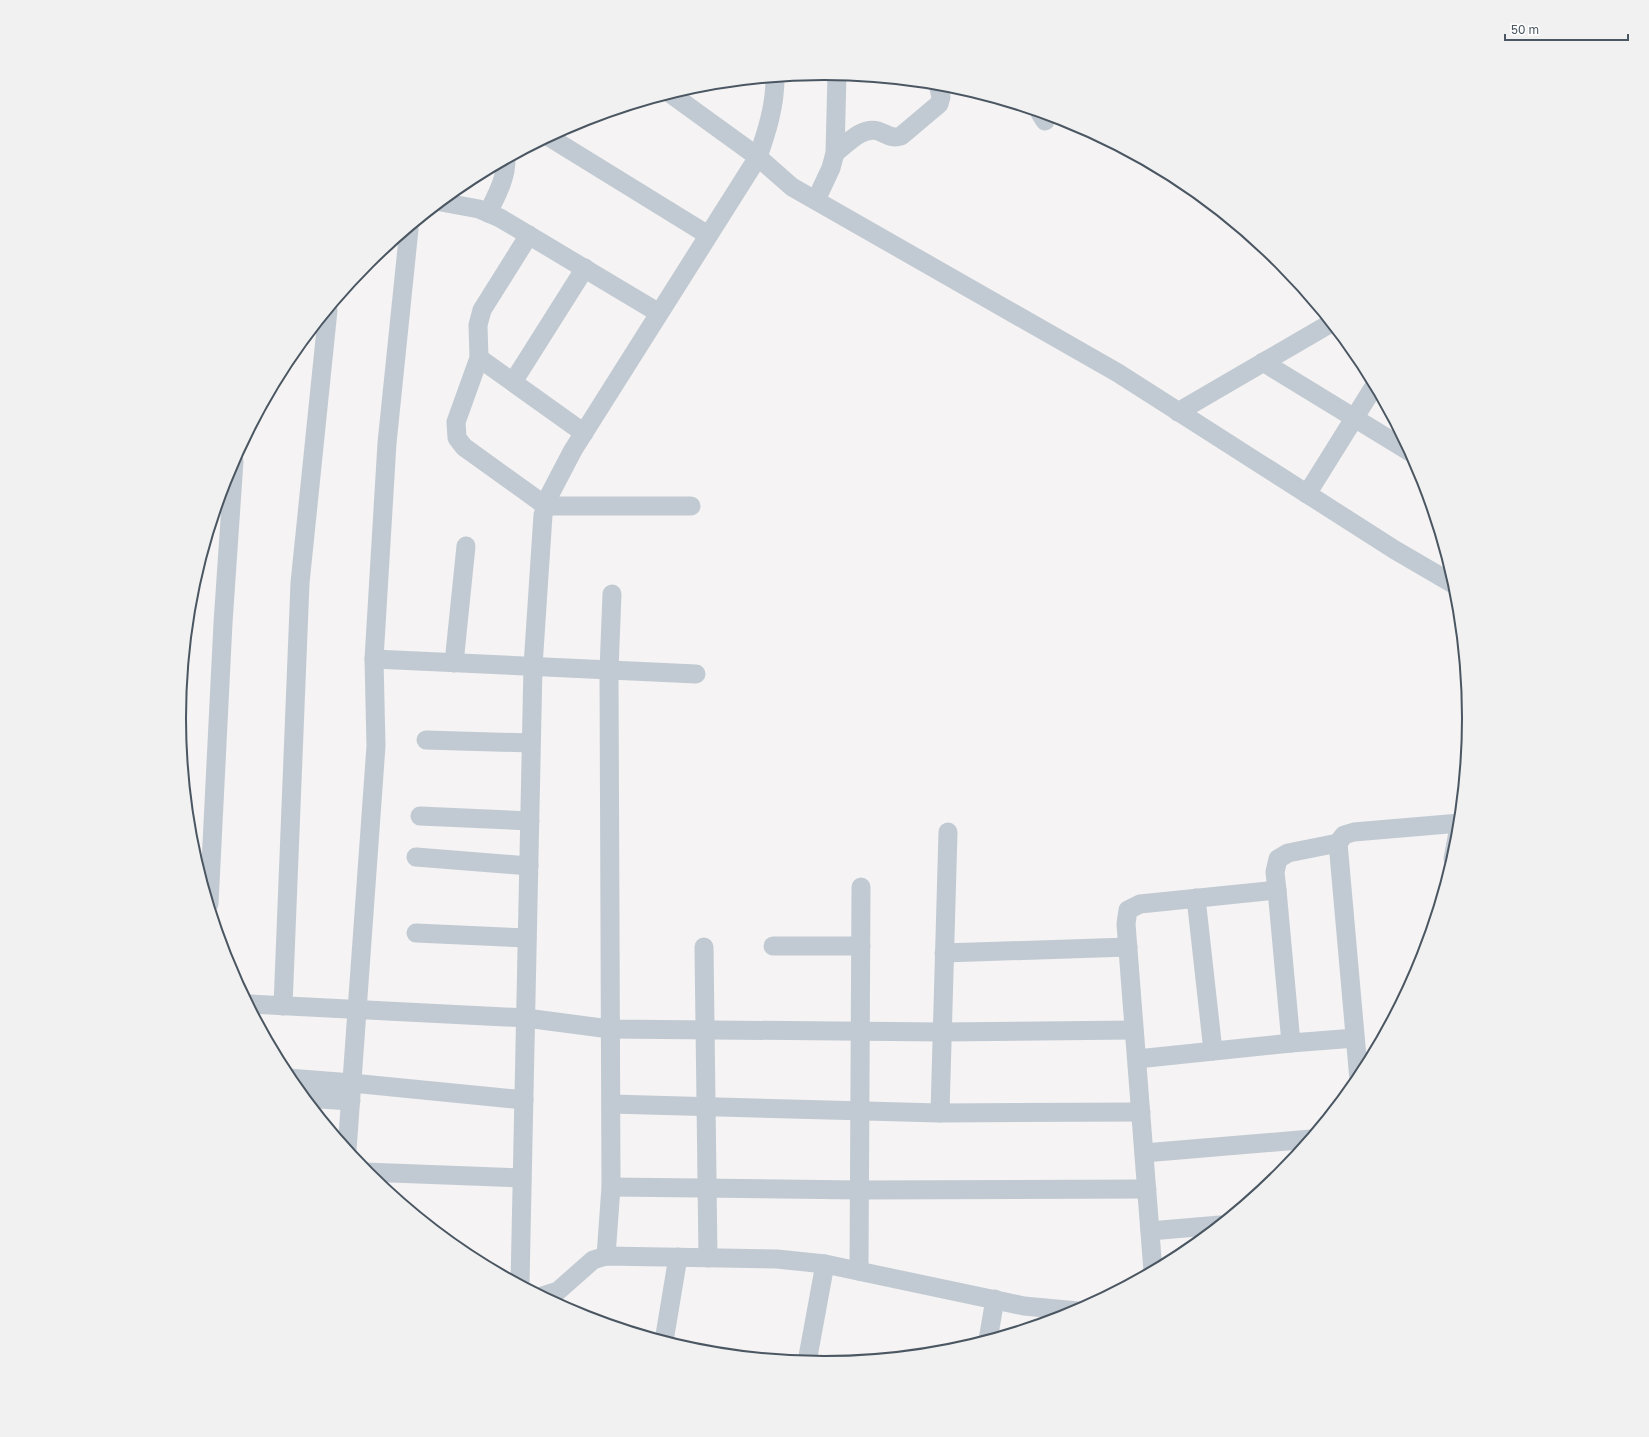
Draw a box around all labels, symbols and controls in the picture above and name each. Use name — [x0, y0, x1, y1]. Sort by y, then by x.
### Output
scale bar — [1505, 16, 1628, 42]
text: 50 m — [1511, 22, 1539, 37]

